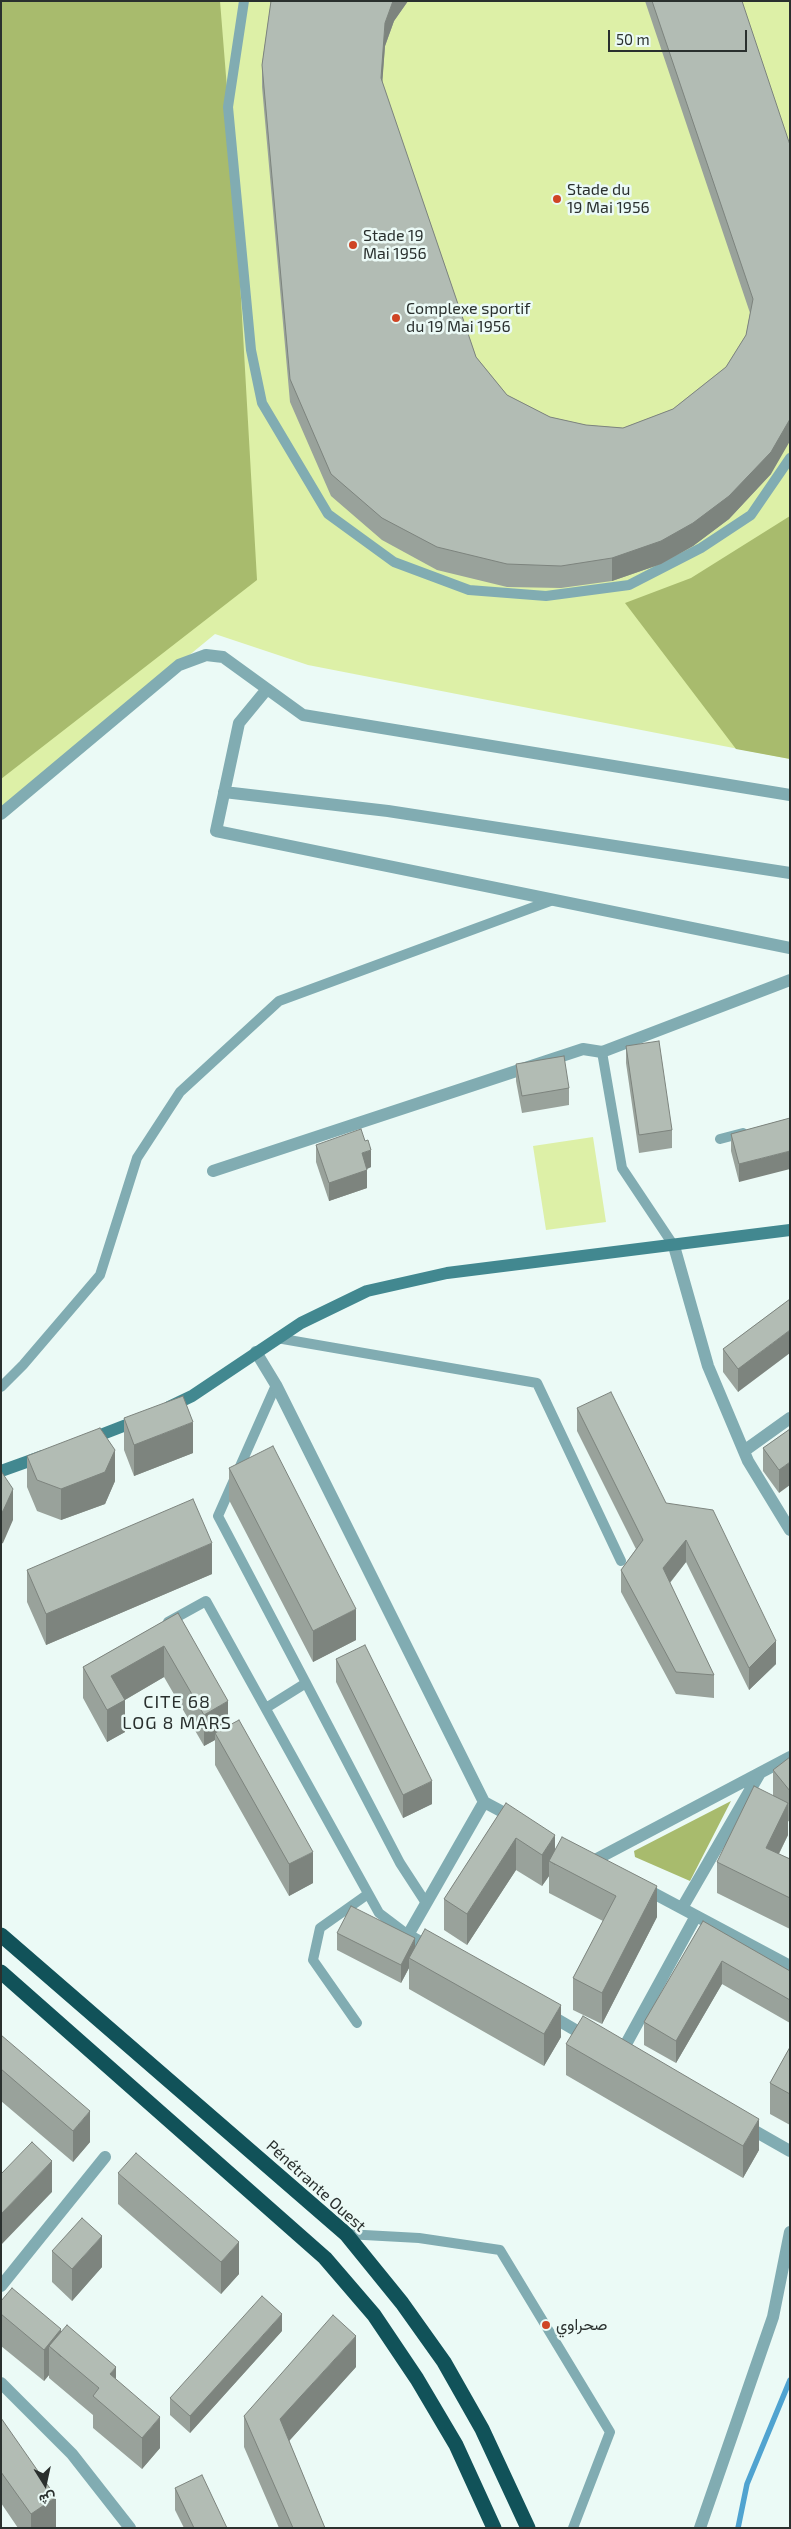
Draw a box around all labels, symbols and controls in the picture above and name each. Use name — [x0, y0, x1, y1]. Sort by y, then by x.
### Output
scale bar — [611, 20, 750, 52]
text: 50 m — [616, 30, 650, 48]
place label: Stade du 19 Mai 1956 — [567, 180, 650, 218]
marker: Stade du 19 Mai 1956 — [551, 193, 563, 205]
place label: Stade 19 Mai 1956 — [363, 226, 427, 264]
marker: Stade 19 Mai 1956 — [347, 239, 359, 251]
place label: Complexe sportif du 19 Mai 1956 — [406, 299, 530, 337]
marker: Complexe sportif du 19 Mai 1956 — [390, 312, 402, 324]
district label: CITE 68 LOG 8 MARS — [121, 1691, 233, 1734]
street label: Pénétrante Ouest — [262, 2136, 370, 2236]
place label: صحراوي — [556, 2315, 607, 2335]
marker: صحراوي — [540, 2319, 552, 2331]
north arrow — [20, 2459, 70, 2509]
text: ش — [38, 2489, 57, 2509]

